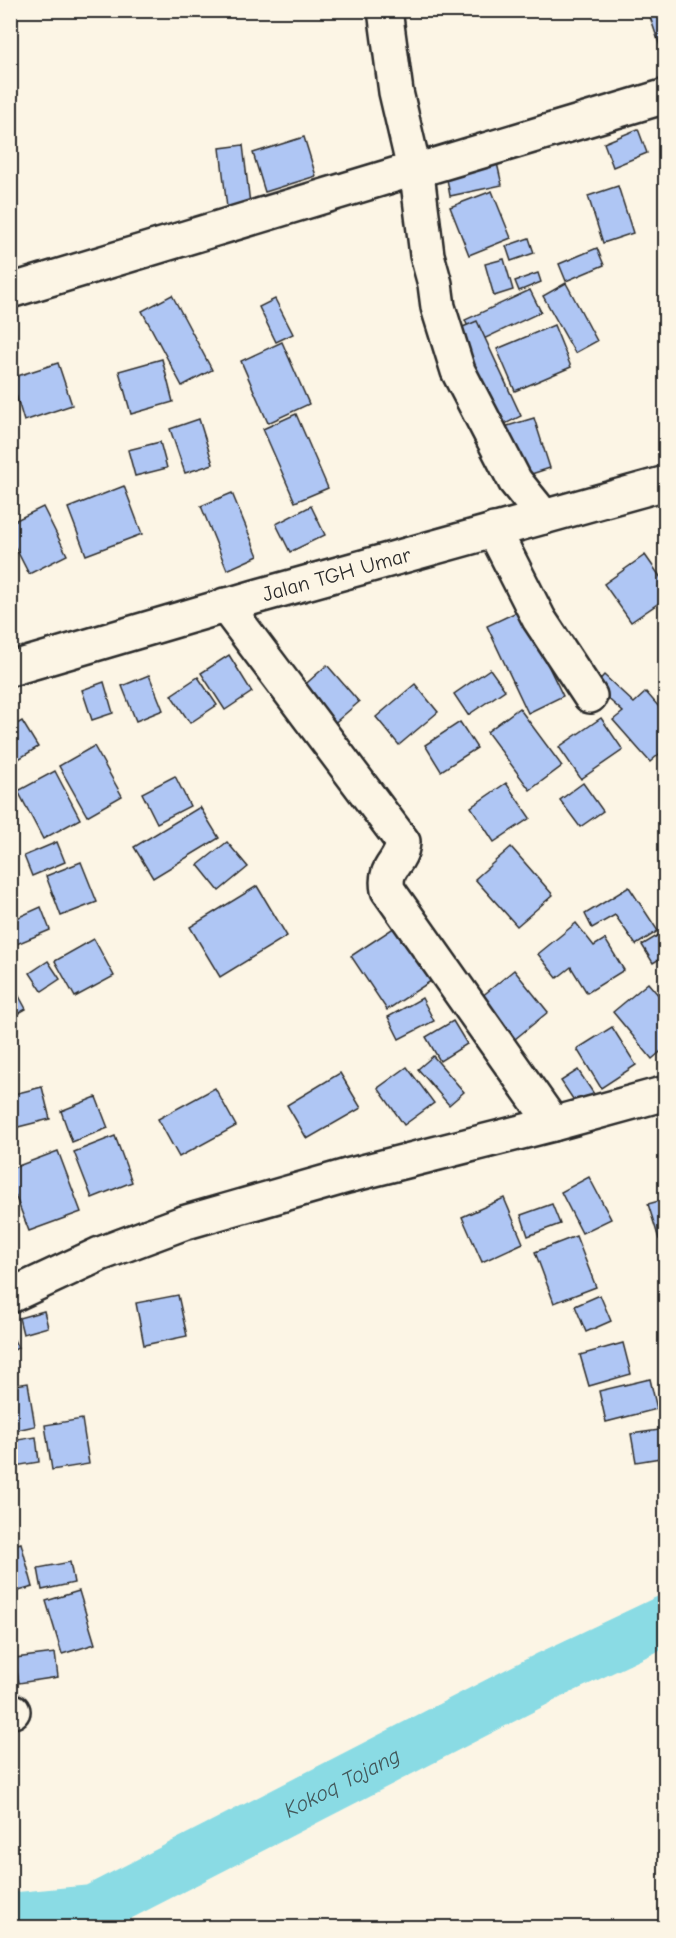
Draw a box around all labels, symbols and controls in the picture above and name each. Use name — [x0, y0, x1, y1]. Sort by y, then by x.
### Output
street label: Jalan TGH Umar — [260, 542, 414, 606]
water label: Kokoq Tojang — [280, 1742, 405, 1824]

